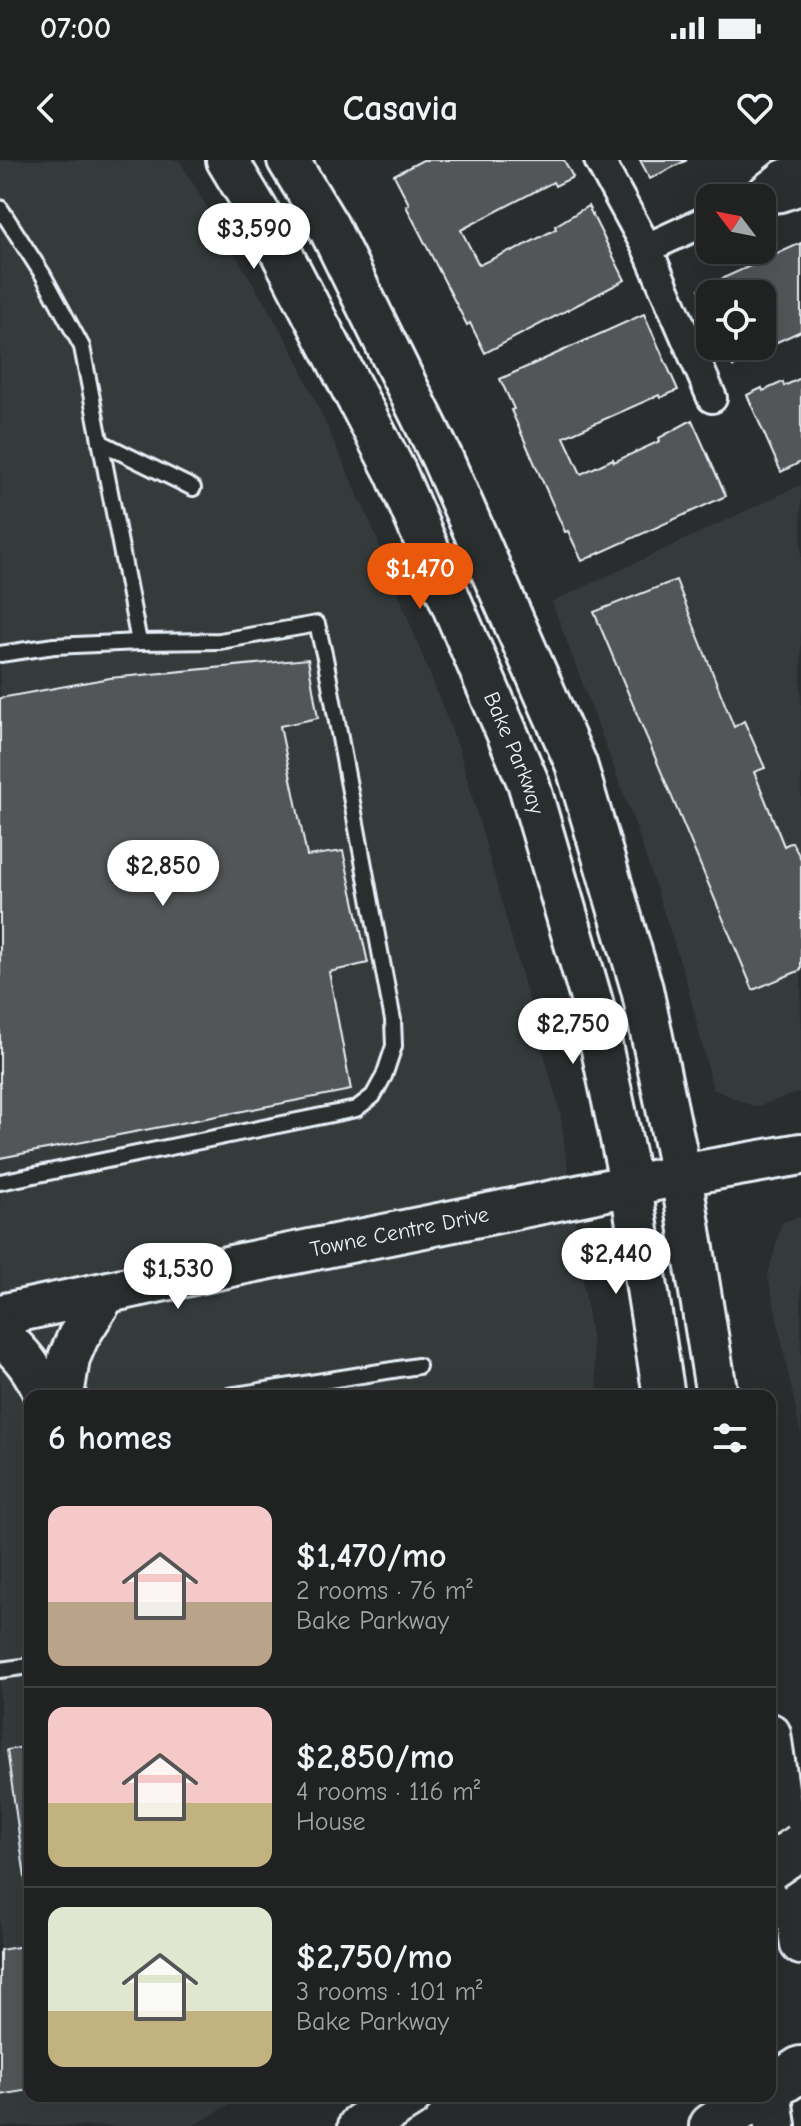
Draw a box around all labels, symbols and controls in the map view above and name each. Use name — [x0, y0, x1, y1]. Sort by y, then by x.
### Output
text: 07:00 — [40, 11, 111, 46]
icon: back — [24, 86, 68, 130]
icon: heart — [733, 86, 777, 130]
text: Casavia — [343, 88, 458, 129]
north arrow — [696, 184, 776, 264]
map controls — [696, 184, 776, 360]
pin: $3,590 — [189, 203, 319, 271]
text: $3,590 — [216, 214, 292, 244]
button: locate — [696, 280, 776, 360]
pin: $1,470 — [355, 543, 485, 611]
text: $1,470 — [385, 554, 455, 584]
street label: Bake Parkway — [478, 688, 550, 817]
pin: $2,850 — [98, 840, 228, 908]
text: $2,850 — [125, 851, 201, 881]
pin: $2,750 — [508, 998, 638, 1066]
text: $2,750 — [536, 1009, 610, 1039]
street label: Towne Centre Drive — [308, 1201, 491, 1263]
pin: $2,440 — [551, 1228, 681, 1296]
text: $2,440 — [580, 1239, 652, 1269]
pin: $1,530 — [113, 1243, 243, 1311]
text: $1,530 — [142, 1254, 214, 1284]
icon: filters — [708, 1416, 752, 1460]
text: 6 homes — [48, 1418, 172, 1458]
text: $1,470/mo — [296, 1536, 447, 1576]
icon: home — [112, 1538, 208, 1634]
text: 2 rooms · 76 m² — [296, 1576, 473, 1606]
text: Bake Parkway — [296, 1606, 449, 1636]
text: $2,850/mo — [296, 1737, 454, 1777]
icon: home — [112, 1739, 208, 1835]
text: 4 rooms · 116 m² — [296, 1777, 480, 1807]
text: House — [296, 1807, 366, 1837]
text: $2,750/mo — [296, 1937, 452, 1977]
icon: home — [112, 1939, 208, 2035]
text: 3 rooms · 101 m² — [296, 1977, 483, 2007]
text: Bake Parkway — [296, 2007, 449, 2037]

